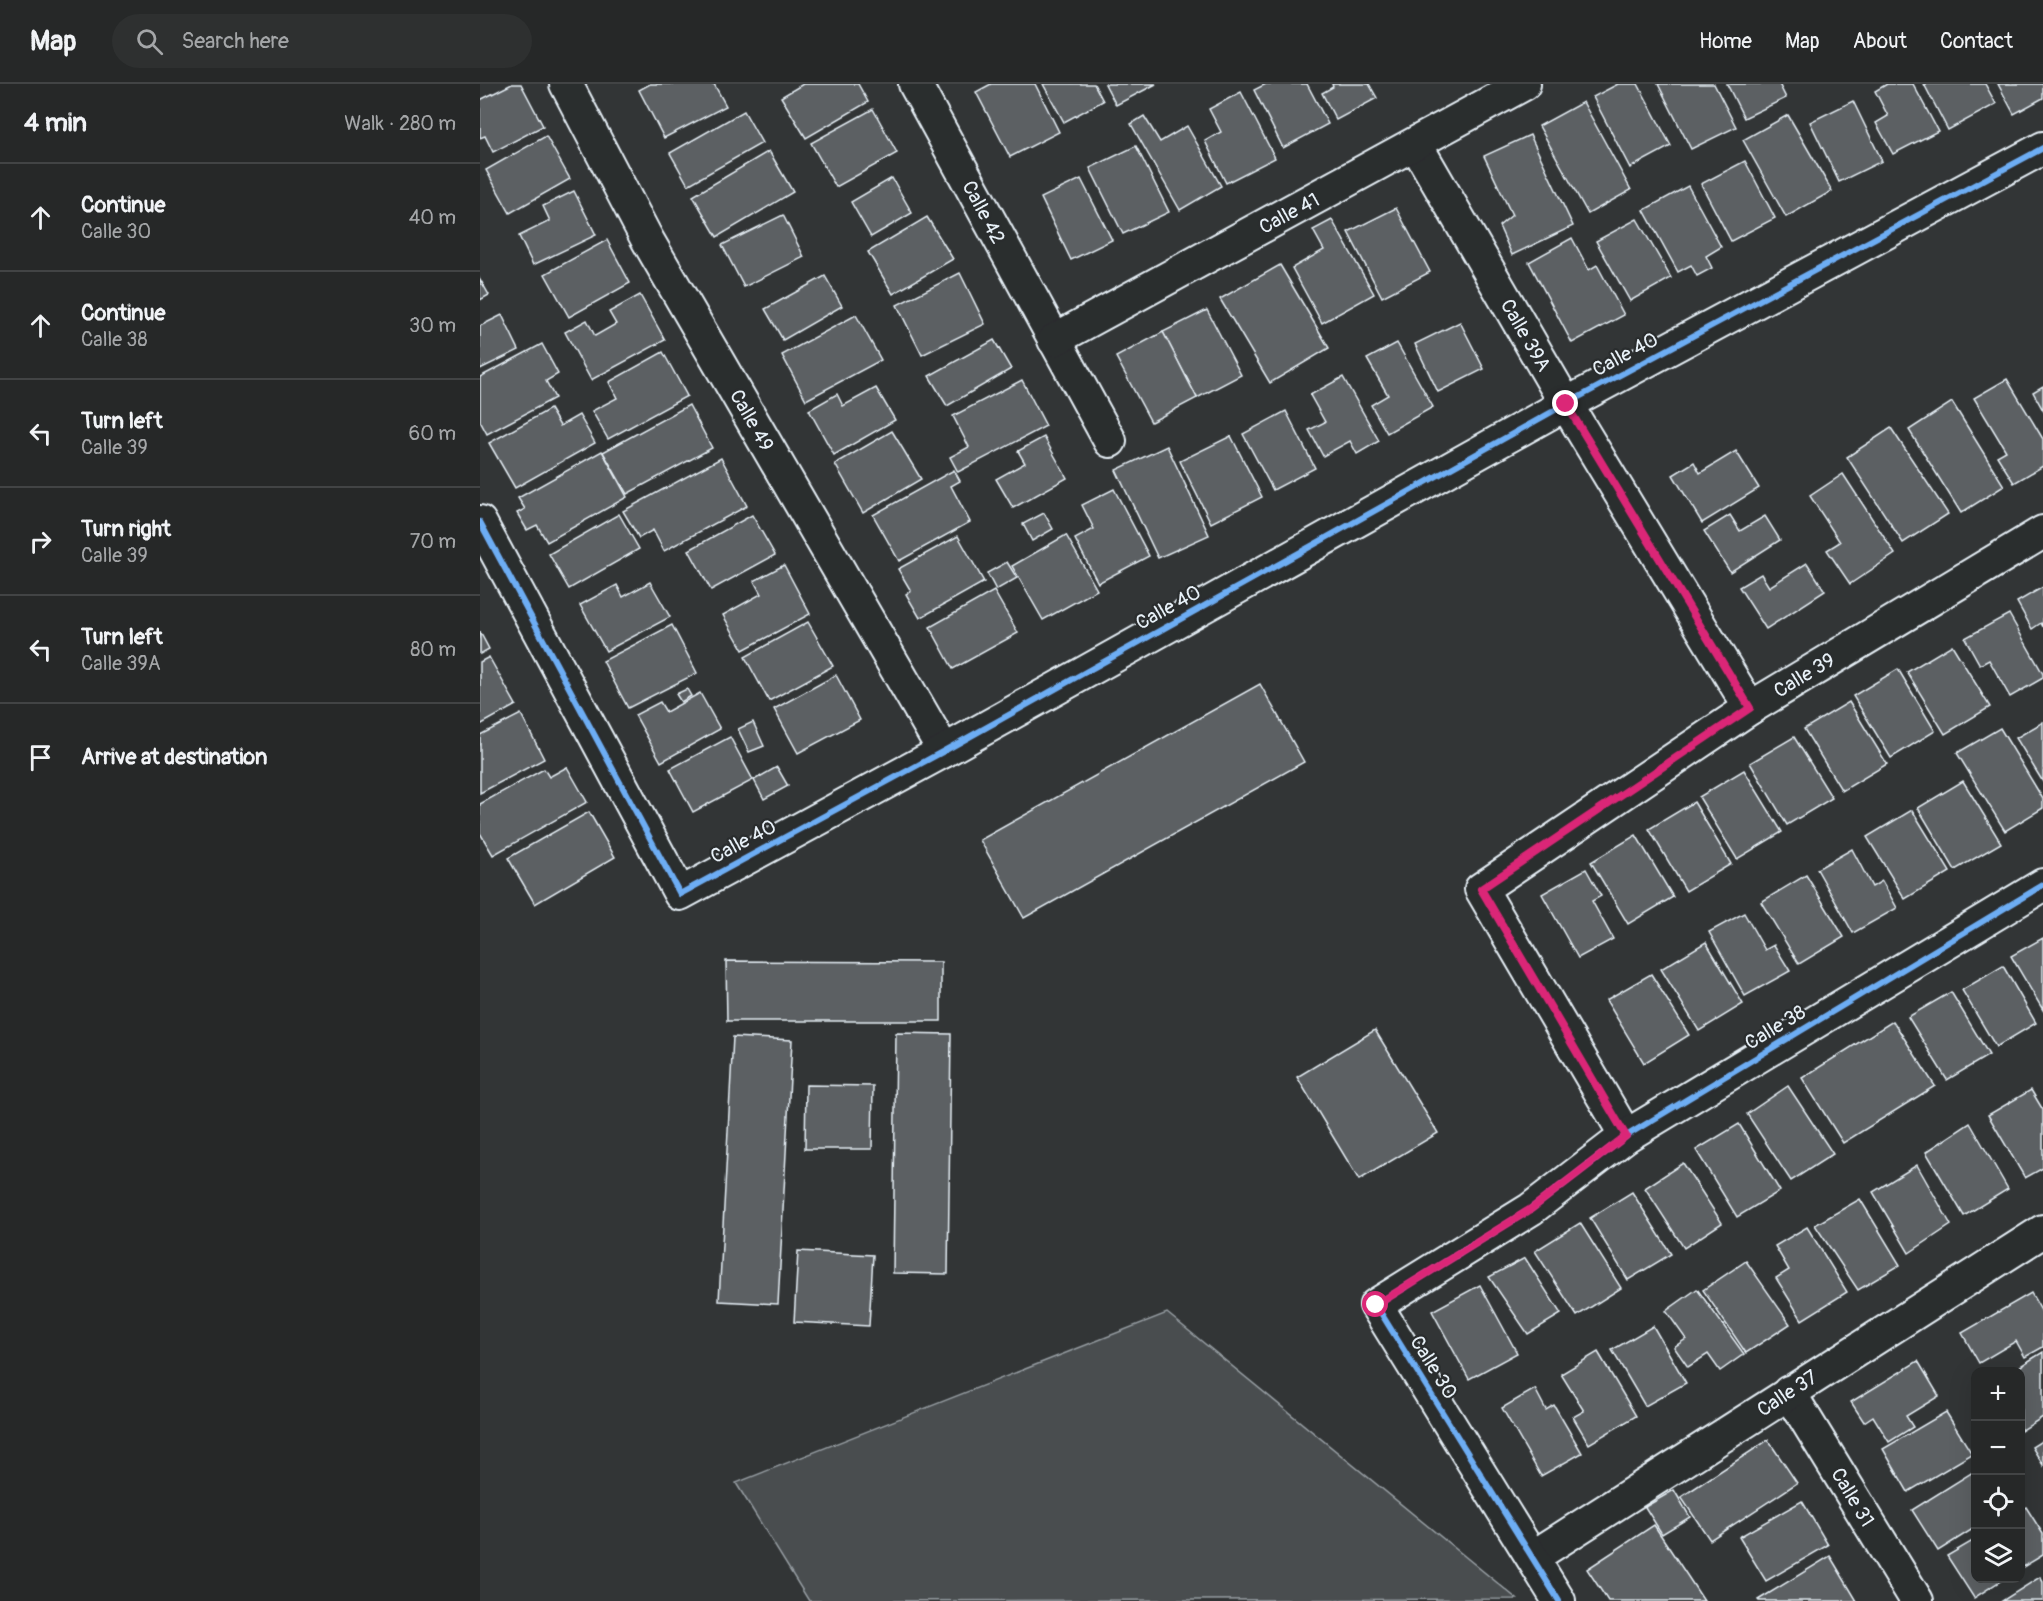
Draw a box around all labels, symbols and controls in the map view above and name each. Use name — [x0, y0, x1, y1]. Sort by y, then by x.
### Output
search box — [112, 14, 532, 68]
text: Map — [30, 24, 76, 59]
icon: search — [133, 25, 166, 58]
text: Search here — [181, 27, 289, 55]
text: Home — [1699, 28, 1752, 55]
text: Map — [1785, 28, 1820, 55]
text: About — [1853, 28, 1907, 55]
text: Contact — [1940, 28, 2013, 55]
text: 4 min — [24, 107, 87, 139]
text: Walk · 280 m — [344, 111, 456, 136]
street label: Calle 42 — [957, 176, 1011, 248]
street label: Calle 41 — [1255, 187, 1324, 240]
text: Continue — [81, 191, 165, 219]
icon: ahead — [24, 201, 57, 234]
text: 40 m — [409, 205, 456, 230]
text: Calle 30 — [81, 219, 151, 244]
street label: Calle 39A — [1495, 294, 1556, 376]
text: Continue — [81, 299, 165, 327]
icon: ahead — [24, 309, 57, 342]
text: 30 m — [409, 313, 456, 338]
text: Calle 38 — [81, 327, 148, 352]
street label: Calle 40 — [1588, 327, 1662, 382]
street label: Calle 49 — [724, 385, 779, 456]
route end — [1552, 390, 1578, 416]
text: Turn left — [81, 407, 163, 435]
icon: left — [24, 417, 57, 450]
text: 60 m — [409, 421, 456, 446]
text: Calle 39 — [81, 435, 148, 460]
text: Turn right — [81, 515, 171, 543]
icon: right — [24, 525, 57, 558]
text: 70 m — [410, 529, 456, 554]
text: Calle 39 — [81, 543, 148, 568]
street label: Calle 40 — [1131, 579, 1205, 635]
text: Turn left — [81, 623, 163, 651]
icon: left — [24, 633, 57, 666]
text: 80 m — [410, 637, 456, 662]
street label: Calle 39 — [1769, 648, 1839, 703]
text: Calle 39A — [81, 651, 161, 676]
icon: arrive — [24, 741, 57, 774]
text: Arrive at destination — [81, 743, 267, 771]
street label: Calle 40 — [706, 814, 780, 869]
street label: Calle 38 — [1740, 1000, 1810, 1055]
route start — [1362, 1291, 1388, 1317]
street label: Calle 30 — [1404, 1331, 1463, 1404]
street label: Calle 37 — [1752, 1364, 1823, 1422]
map controls — [1971, 1367, 2025, 1583]
button: + — [1971, 1367, 2025, 1421]
button: − — [1971, 1421, 2025, 1475]
street label: Calle 31 — [1825, 1463, 1880, 1531]
button: locate — [1971, 1475, 2025, 1529]
button: layers — [1971, 1529, 2025, 1583]

